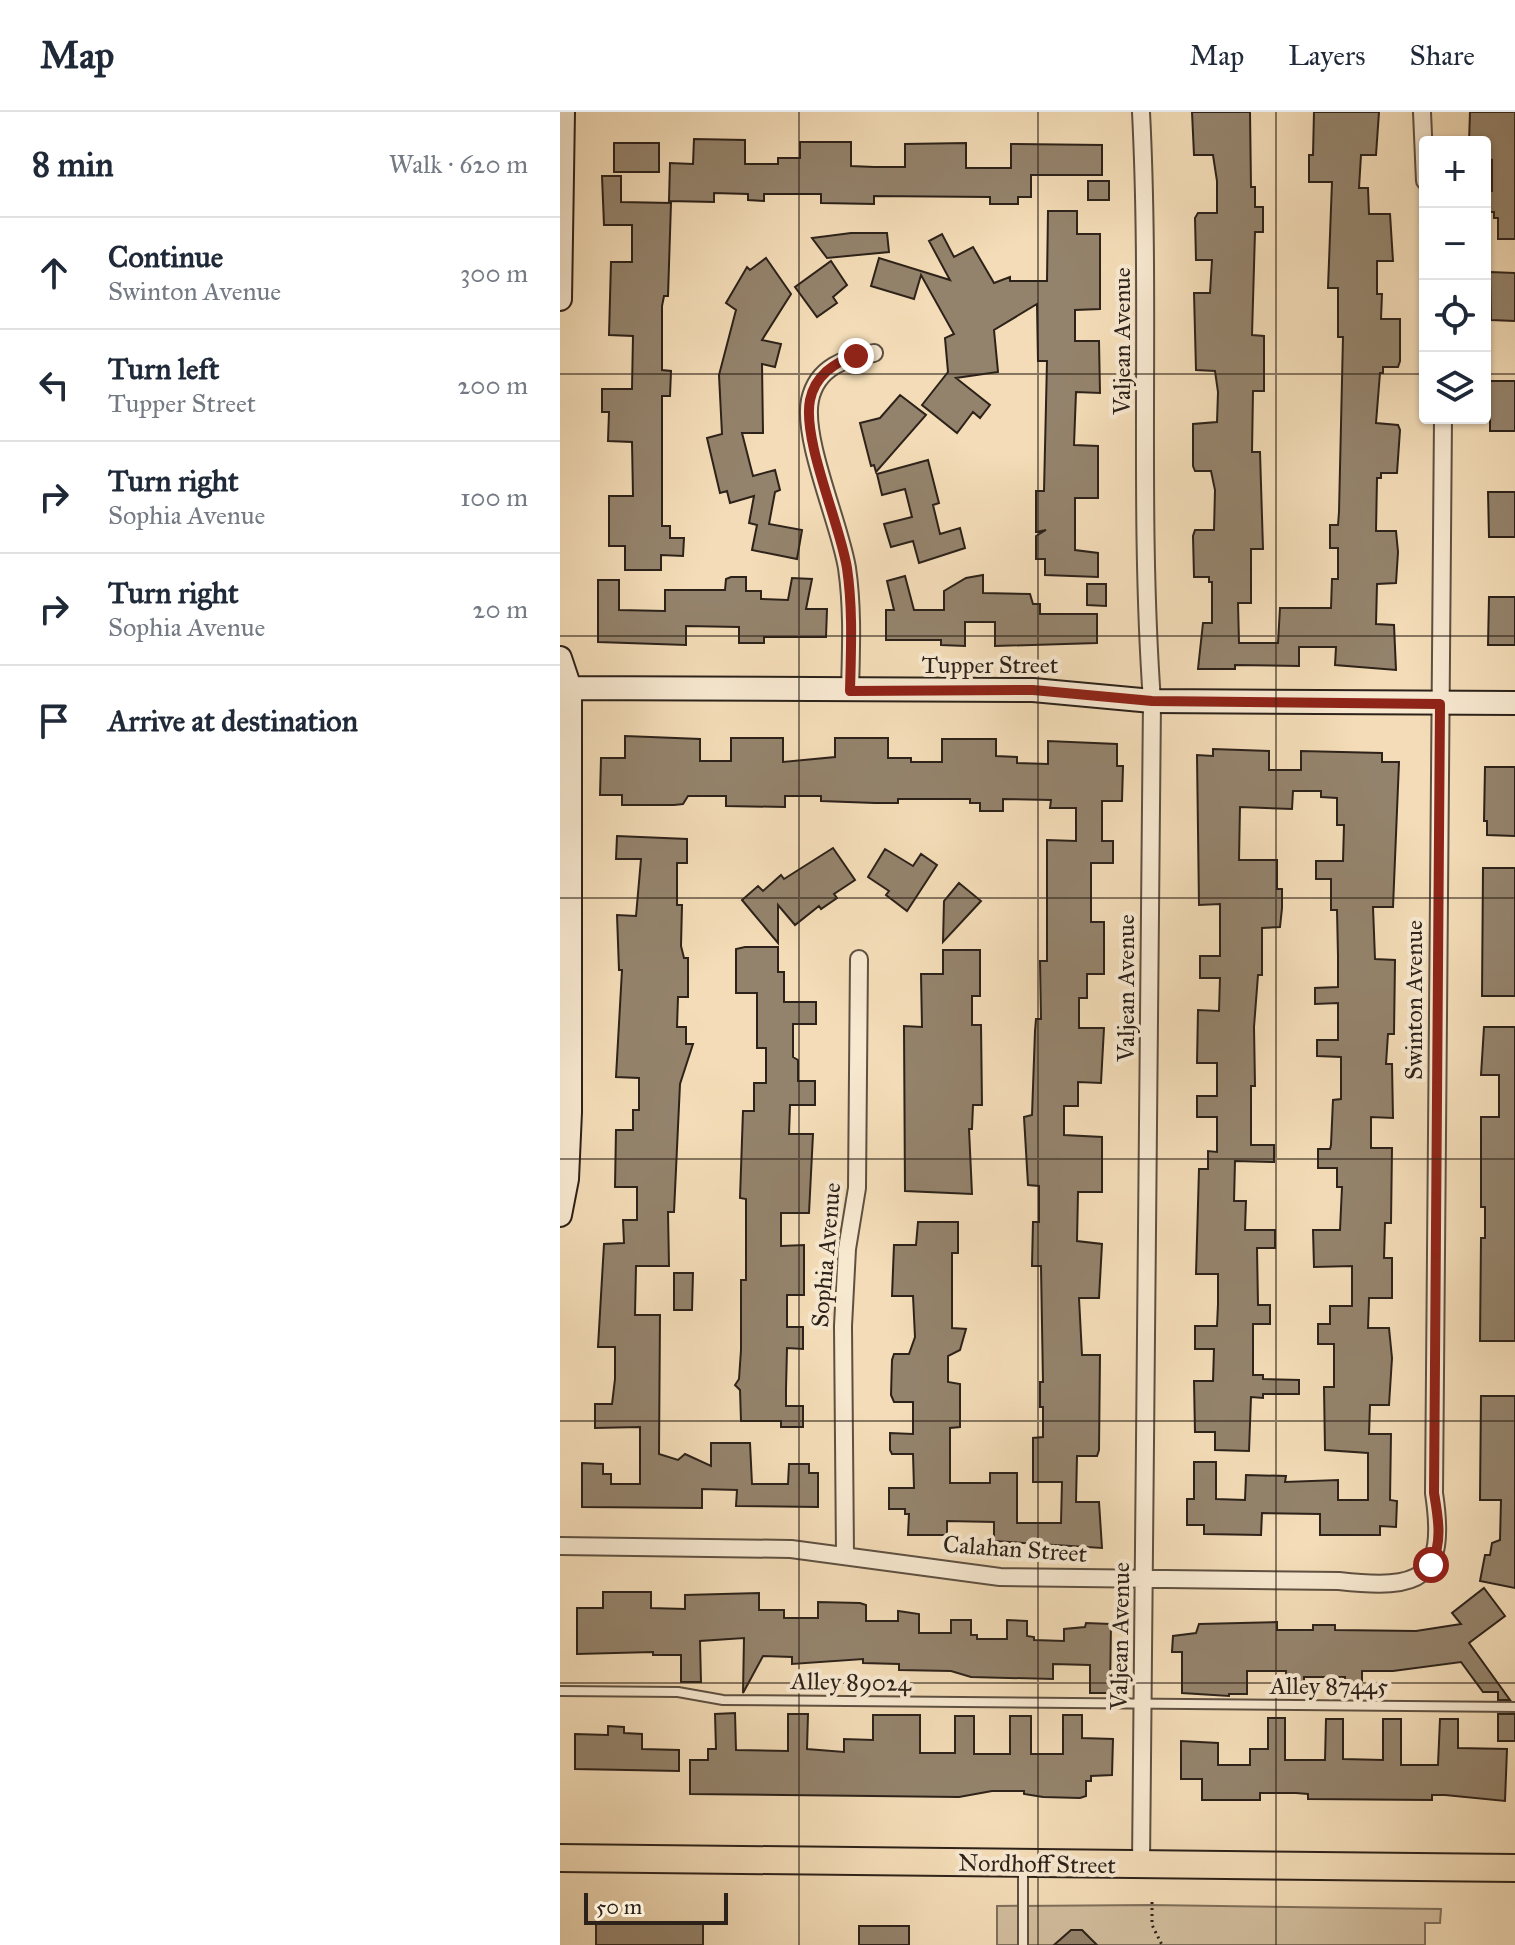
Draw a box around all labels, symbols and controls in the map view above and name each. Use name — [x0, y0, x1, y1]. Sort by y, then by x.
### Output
text: Map — [40, 32, 114, 78]
text: Map — [1189, 38, 1244, 73]
text: Layers — [1288, 38, 1366, 73]
text: Share — [1410, 38, 1475, 73]
map controls — [1419, 136, 1491, 424]
button: + — [1419, 136, 1491, 208]
text: 8 min — [32, 144, 114, 185]
text: Walk · 620 m — [389, 148, 528, 180]
button: − — [1419, 208, 1491, 280]
text: Continue — [108, 239, 223, 275]
icon: ahead — [32, 251, 76, 295]
text: 300 m — [460, 257, 528, 289]
street label: Valjean Avenue — [1107, 267, 1137, 416]
text: Swinton Avenue — [108, 275, 281, 307]
button: locate — [1419, 280, 1491, 352]
route end — [838, 338, 874, 374]
text: Turn left — [108, 351, 219, 387]
button: layers — [1419, 352, 1491, 424]
icon: left — [32, 363, 76, 407]
text: 200 m — [457, 369, 528, 401]
text: Tupper Street — [108, 387, 256, 419]
text: Turn right — [108, 463, 239, 499]
icon: right — [32, 475, 76, 519]
text: 100 m — [460, 481, 528, 513]
text: Sophia Avenue — [108, 499, 265, 531]
text: Turn right — [108, 575, 239, 611]
icon: right — [32, 587, 76, 631]
text: 20 m — [473, 593, 528, 625]
text: Sophia Avenue — [108, 611, 265, 643]
street label: Tupper Street — [922, 650, 1059, 680]
icon: arrive — [32, 699, 76, 743]
text: Arrive at destination — [108, 703, 358, 739]
street label: Valjean Avenue — [1111, 914, 1141, 1063]
street label: Swinton Avenue — [1399, 920, 1429, 1080]
street label: Sophia Avenue — [805, 1181, 847, 1329]
street label: Calahan Street — [942, 1529, 1089, 1569]
route start — [1413, 1547, 1449, 1583]
street label: Valjean Avenue — [1104, 1562, 1136, 1711]
street label: Alley 89024 — [790, 1666, 912, 1698]
street label: Alley 87445 — [1269, 1671, 1388, 1701]
street label: Nordhoff Street — [958, 1848, 1117, 1880]
scale bar — [584, 1889, 728, 1925]
text: 50 m — [596, 1893, 642, 1920]

